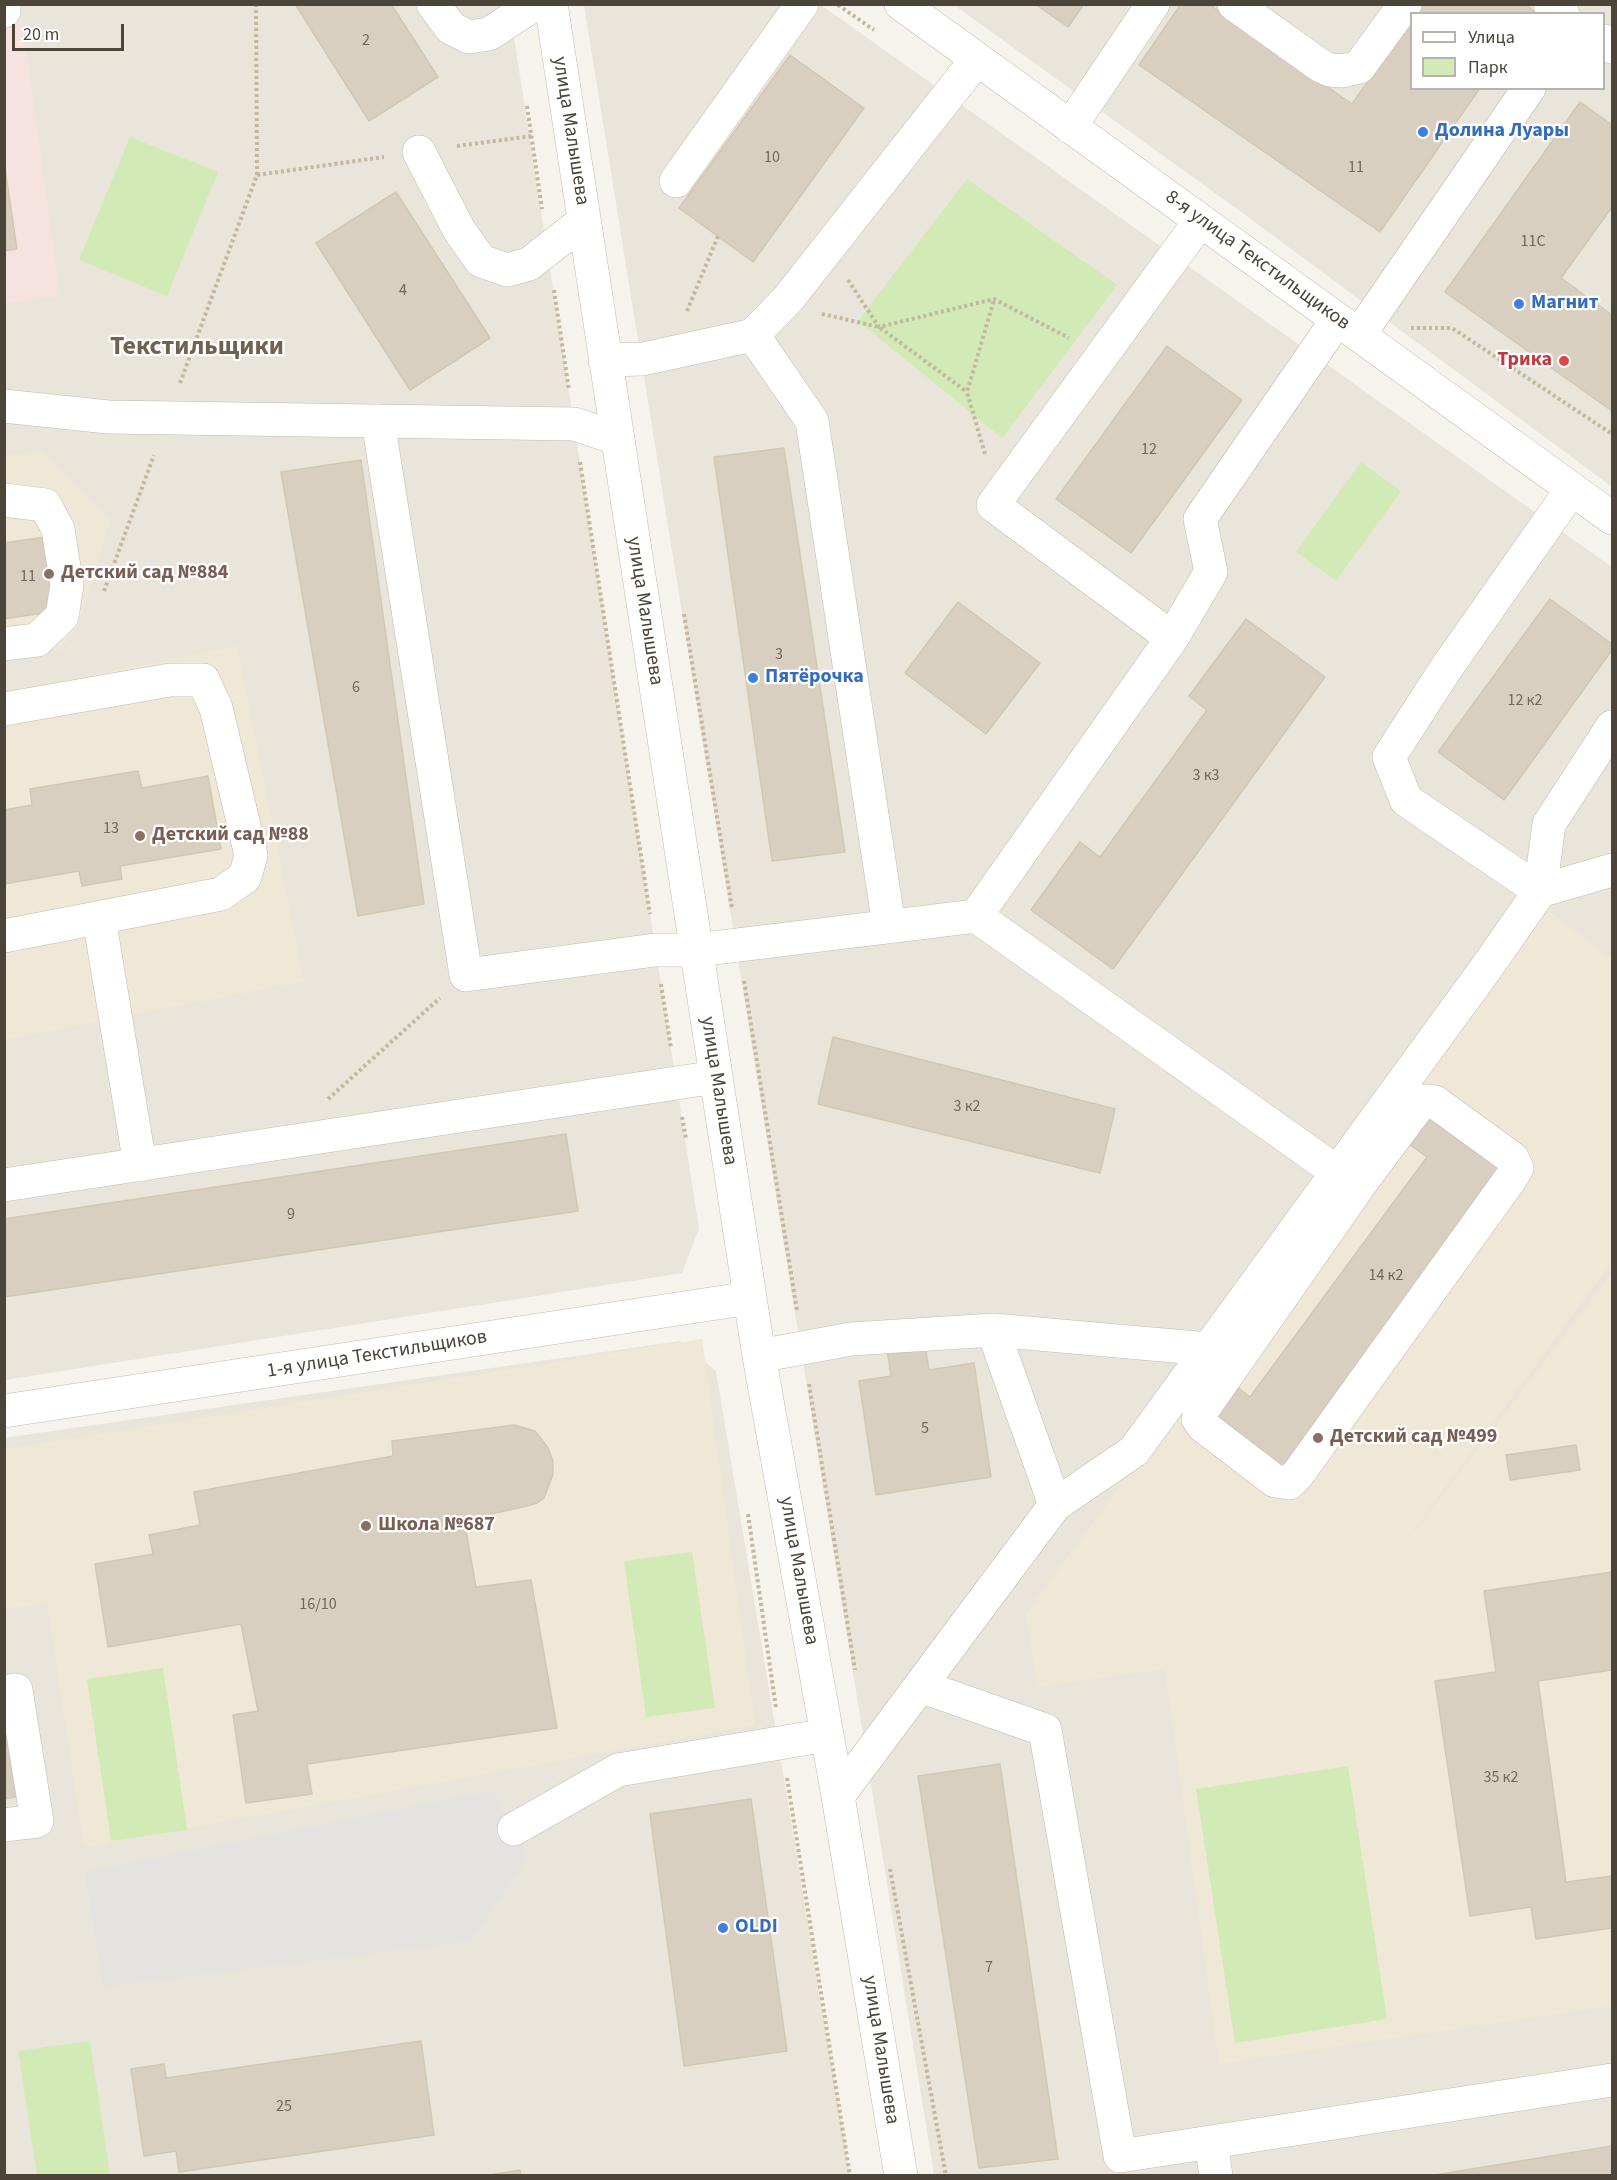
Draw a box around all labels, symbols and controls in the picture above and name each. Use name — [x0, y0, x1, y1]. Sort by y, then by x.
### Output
scale bar — [15, 12, 128, 50]
legend — [1410, 12, 1605, 90]
text: 20 m — [23, 22, 59, 47]
text: Улица — [1468, 25, 1515, 50]
house number: 2 — [362, 31, 370, 51]
street label: улица Малышева — [546, 55, 594, 207]
text: Парк — [1468, 55, 1508, 80]
place label: Долина Луары — [1435, 120, 1569, 144]
marker: Долина Луары — [1416, 125, 1430, 139]
house number: 10 — [764, 148, 780, 168]
house number: 11 — [1348, 158, 1364, 178]
street label: 8-я улица Текстильщиков — [1160, 186, 1354, 336]
house number: 11С — [1520, 232, 1546, 252]
house number: 4 — [399, 281, 407, 301]
place label: Магнит — [1531, 292, 1599, 316]
marker: Магнит — [1512, 297, 1526, 311]
district label: Текстильщики — [110, 332, 284, 364]
place label: Трика — [1497, 349, 1552, 373]
marker: Трика — [1557, 354, 1571, 368]
house number: 12 — [1141, 440, 1157, 460]
street label: улица Малышева — [620, 535, 668, 687]
place label: Детский сад №884 — [61, 562, 228, 586]
house number: 11 — [20, 567, 36, 587]
marker: Детский сад №884 — [42, 567, 56, 581]
house number: 3 — [775, 645, 783, 665]
place label: Пятёрочка — [765, 666, 864, 690]
marker: Пятёрочка — [746, 671, 760, 685]
house number: 6 — [352, 678, 360, 698]
house number: 12 к2 — [1508, 691, 1542, 711]
house number: 3 к3 — [1192, 766, 1220, 786]
house number: 13 — [103, 819, 119, 839]
place label: Детский сад №88 — [152, 824, 309, 848]
marker: Детский сад №88 — [133, 829, 147, 843]
street label: улица Малышева — [694, 1015, 742, 1167]
house number: 3 к2 — [953, 1097, 981, 1117]
house number: 9 — [287, 1205, 295, 1225]
house number: 14 к2 — [1369, 1266, 1403, 1286]
street label: 1-я улица Текстильщиков — [265, 1326, 489, 1384]
house number: 5 — [921, 1419, 929, 1439]
place label: Детский сад №499 — [1330, 1426, 1497, 1450]
marker: Детский сад №499 — [1311, 1431, 1325, 1445]
street label: улица Малышева — [773, 1495, 823, 1647]
place label: Школа №687 — [378, 1514, 495, 1538]
marker: Школа №687 — [359, 1519, 373, 1533]
house number: 16/10 — [299, 1595, 337, 1615]
house number: 35 к2 — [1484, 1768, 1518, 1788]
place label: OLDI — [735, 1916, 778, 1940]
marker: OLDI — [716, 1921, 730, 1935]
house number: 7 — [985, 1958, 993, 1978]
street label: улица Малышева — [856, 1974, 904, 2126]
house number: 25 — [276, 2097, 292, 2117]

